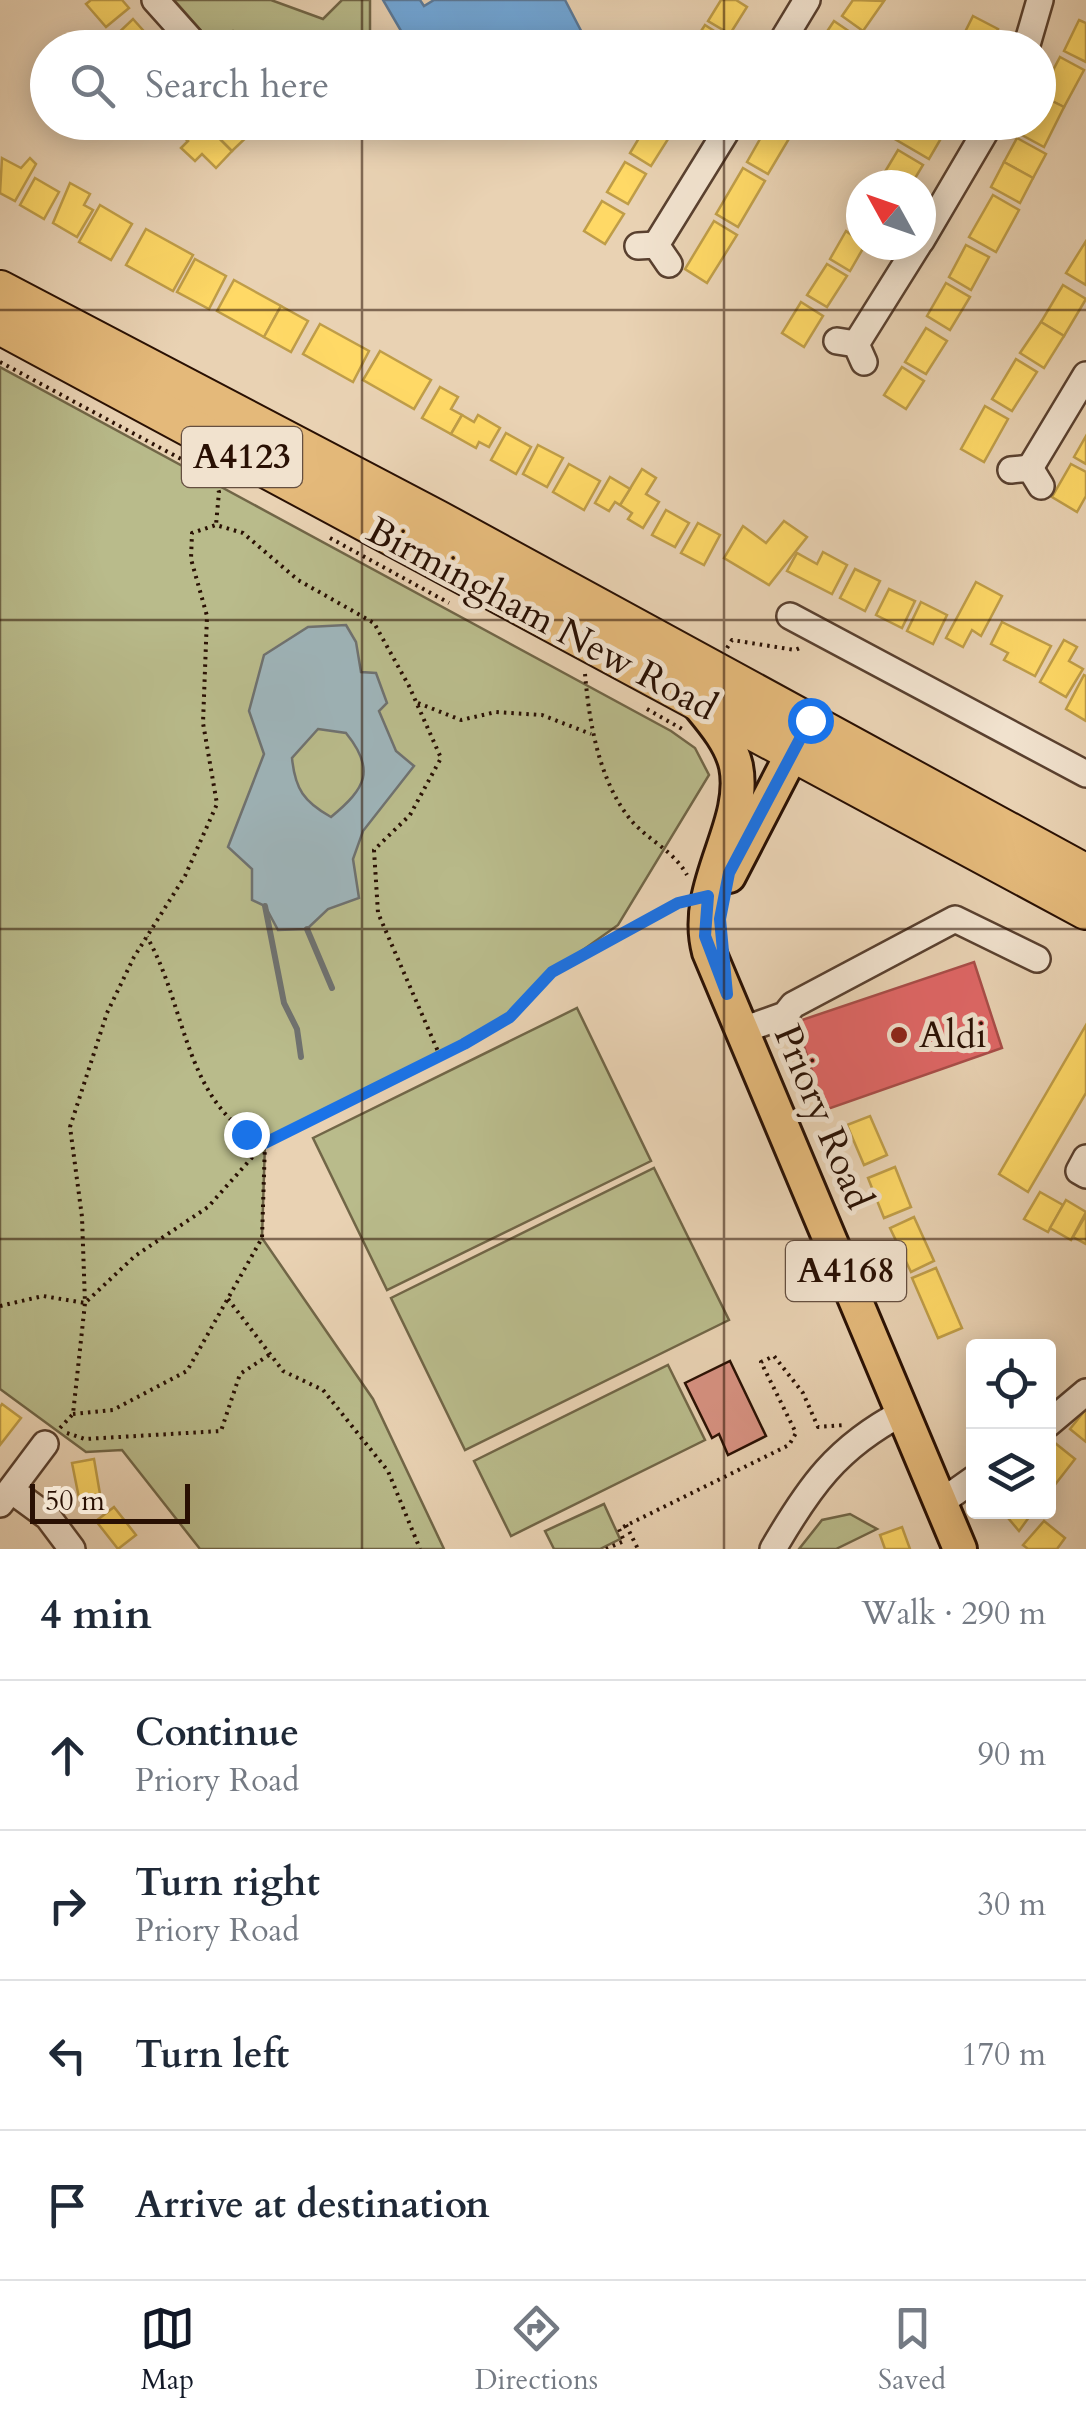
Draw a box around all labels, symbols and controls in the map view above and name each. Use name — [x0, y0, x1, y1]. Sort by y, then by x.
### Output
search box — [30, 30, 1056, 140]
icon: search — [65, 58, 120, 113]
text: Search here — [145, 59, 329, 111]
north arrow — [846, 170, 936, 260]
road number: A4123 — [182, 427, 302, 487]
street label: Birmingham New Road — [358, 505, 726, 733]
route start — [788, 698, 834, 744]
place label: Aldi — [919, 1009, 987, 1061]
street label: Priory Road — [761, 1017, 885, 1217]
marker: Aldi — [888, 1024, 910, 1046]
route end — [224, 1112, 270, 1158]
road number: A4168 — [786, 1241, 906, 1301]
map controls — [966, 1339, 1056, 1519]
button: locate — [966, 1339, 1056, 1429]
button: layers — [966, 1429, 1056, 1519]
scale bar — [30, 1479, 190, 1524]
text: 50 m — [45, 1482, 105, 1520]
text: 4 min — [40, 1586, 152, 1643]
text: Walk · 290 m — [861, 1592, 1046, 1636]
text: Continue — [135, 1707, 299, 1759]
icon: ahead — [40, 1728, 95, 1783]
text: 90 m — [978, 1733, 1046, 1777]
text: Priory Road — [135, 1759, 299, 1803]
text: Turn right — [135, 1857, 320, 1909]
icon: right — [40, 1878, 95, 1933]
text: 30 m — [978, 1883, 1046, 1927]
text: Priory Road — [135, 1909, 299, 1953]
icon: left — [40, 2028, 95, 2083]
text: Turn left — [135, 2029, 289, 2081]
text: 170 m — [961, 2033, 1046, 2077]
icon: arrive — [40, 2178, 95, 2233]
text: Arrive at destination — [135, 2179, 490, 2231]
tab: Map — [140, 2301, 195, 2399]
tab: Directions — [475, 2301, 598, 2399]
tab: Saved — [878, 2301, 946, 2399]

